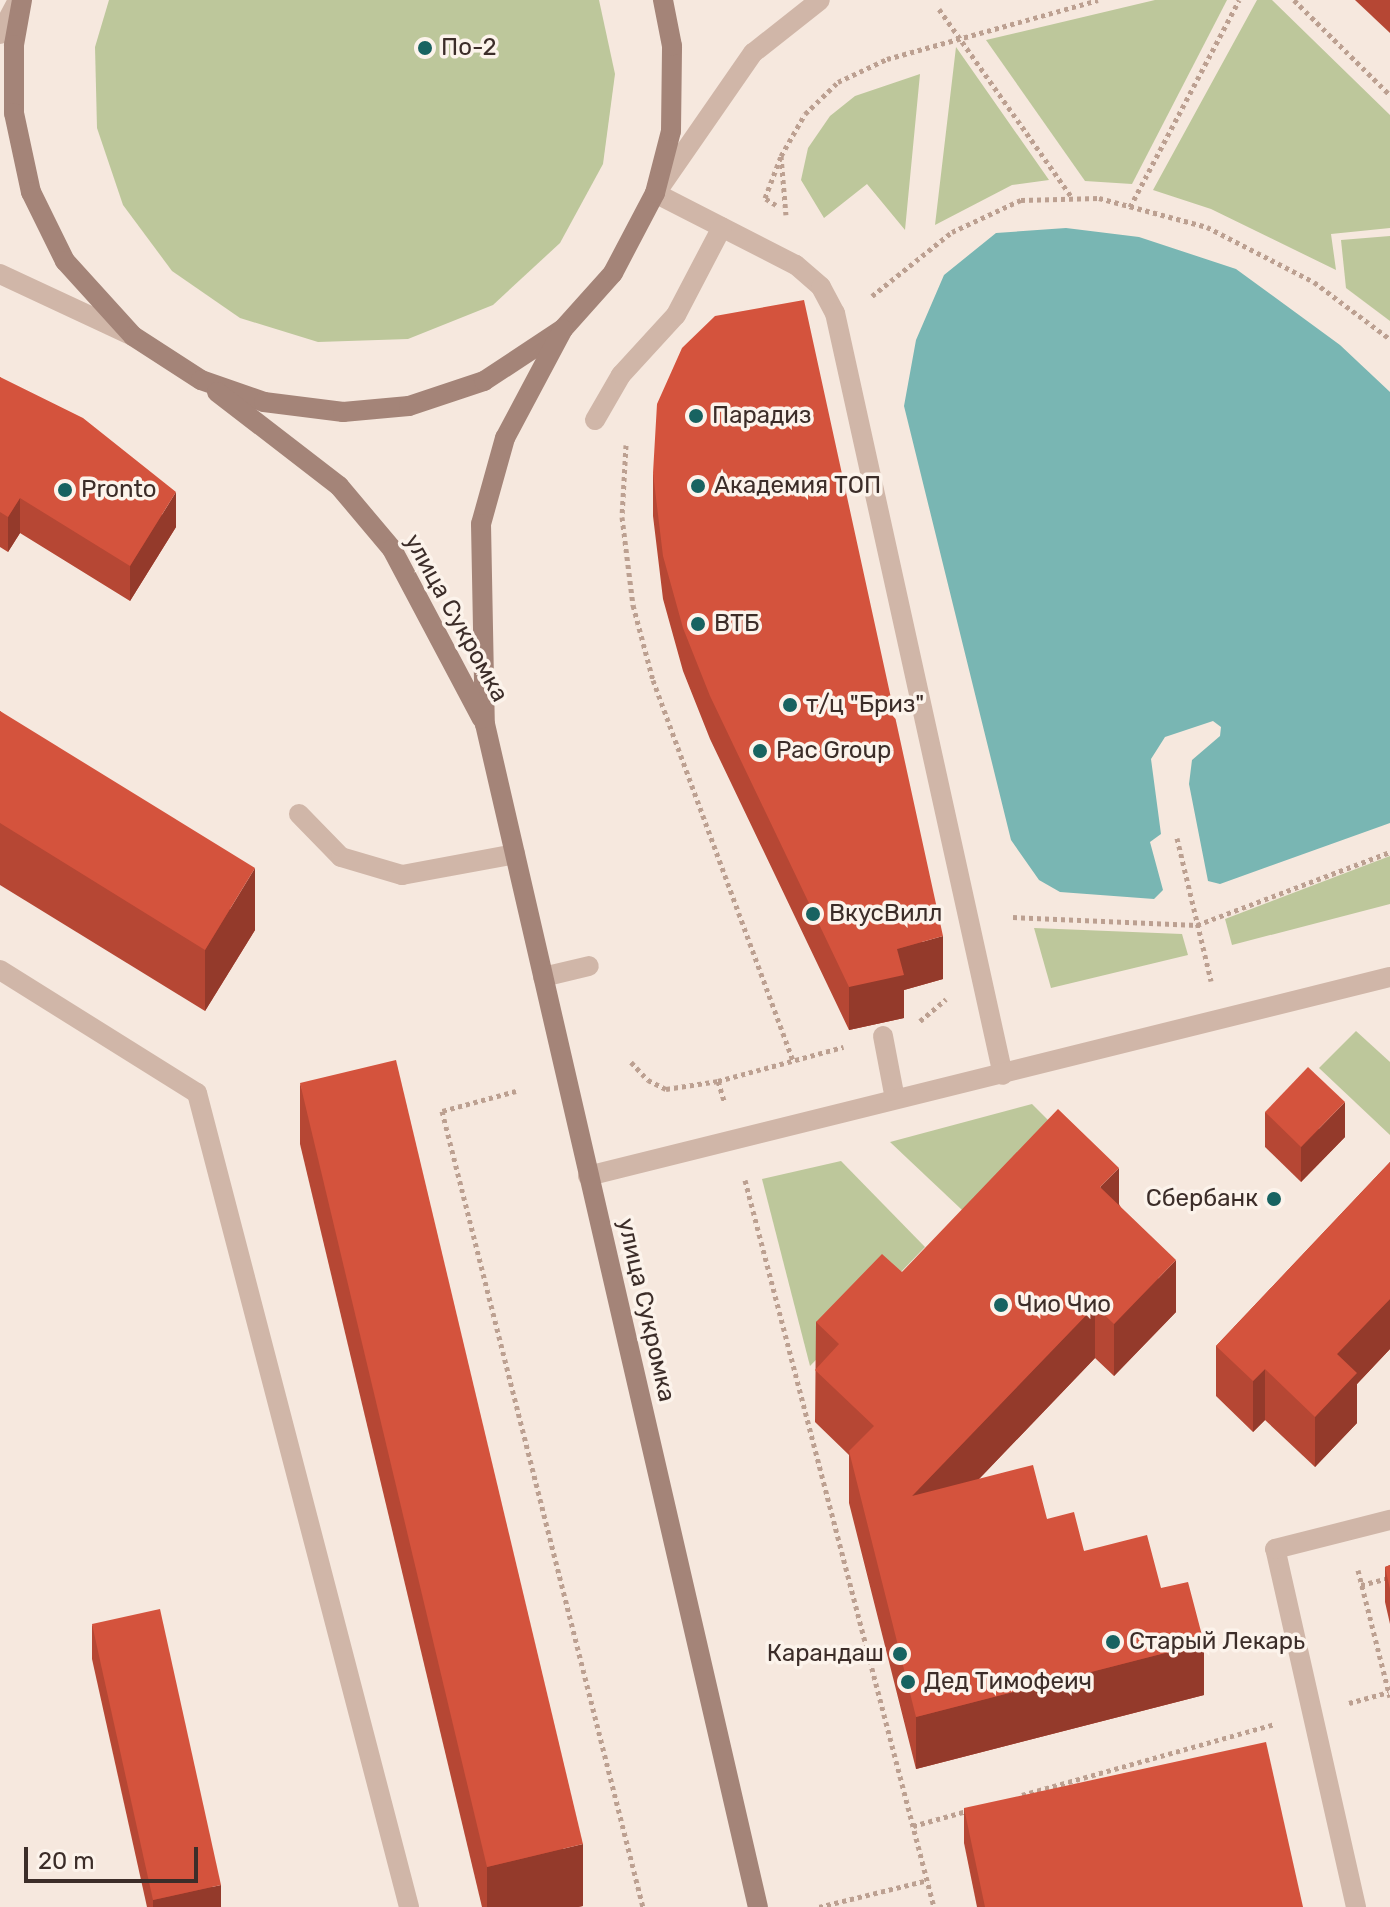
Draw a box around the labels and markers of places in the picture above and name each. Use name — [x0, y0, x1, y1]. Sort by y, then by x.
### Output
place label: По-2 — [441, 34, 497, 62]
marker: По-2 — [416, 39, 434, 57]
place label: Парадиз — [712, 402, 811, 430]
marker: Парадиз — [687, 407, 705, 425]
place label: Академия ТОП — [714, 472, 881, 500]
place label: Pronto — [81, 476, 157, 504]
marker: Академия ТОП — [689, 477, 707, 495]
marker: Pronto — [56, 481, 74, 499]
place label: ВТБ — [714, 610, 759, 638]
marker: ВТБ — [689, 615, 707, 633]
place label: т/ц "Бриз" — [806, 691, 924, 719]
marker: т/ц "Бриз" — [781, 696, 799, 714]
place label: Pac Group — [776, 737, 891, 765]
marker: Pac Group — [751, 742, 769, 760]
place label: ВкусВилл — [829, 900, 942, 928]
marker: ВкусВилл — [804, 905, 822, 923]
place label: Сбербанк — [1146, 1185, 1258, 1213]
marker: Сбербанк — [1265, 1190, 1283, 1208]
place label: Чио Чио — [1017, 1291, 1111, 1319]
marker: Чио Чио — [992, 1296, 1010, 1314]
place label: Старый Лекарь — [1129, 1628, 1305, 1656]
marker: Старый Лекарь — [1104, 1633, 1122, 1651]
place label: Карандаш — [767, 1640, 884, 1668]
marker: Карандаш — [891, 1645, 909, 1663]
place label: Дед Тимофеич — [924, 1668, 1092, 1696]
marker: Дед Тимофеич — [899, 1673, 917, 1691]

